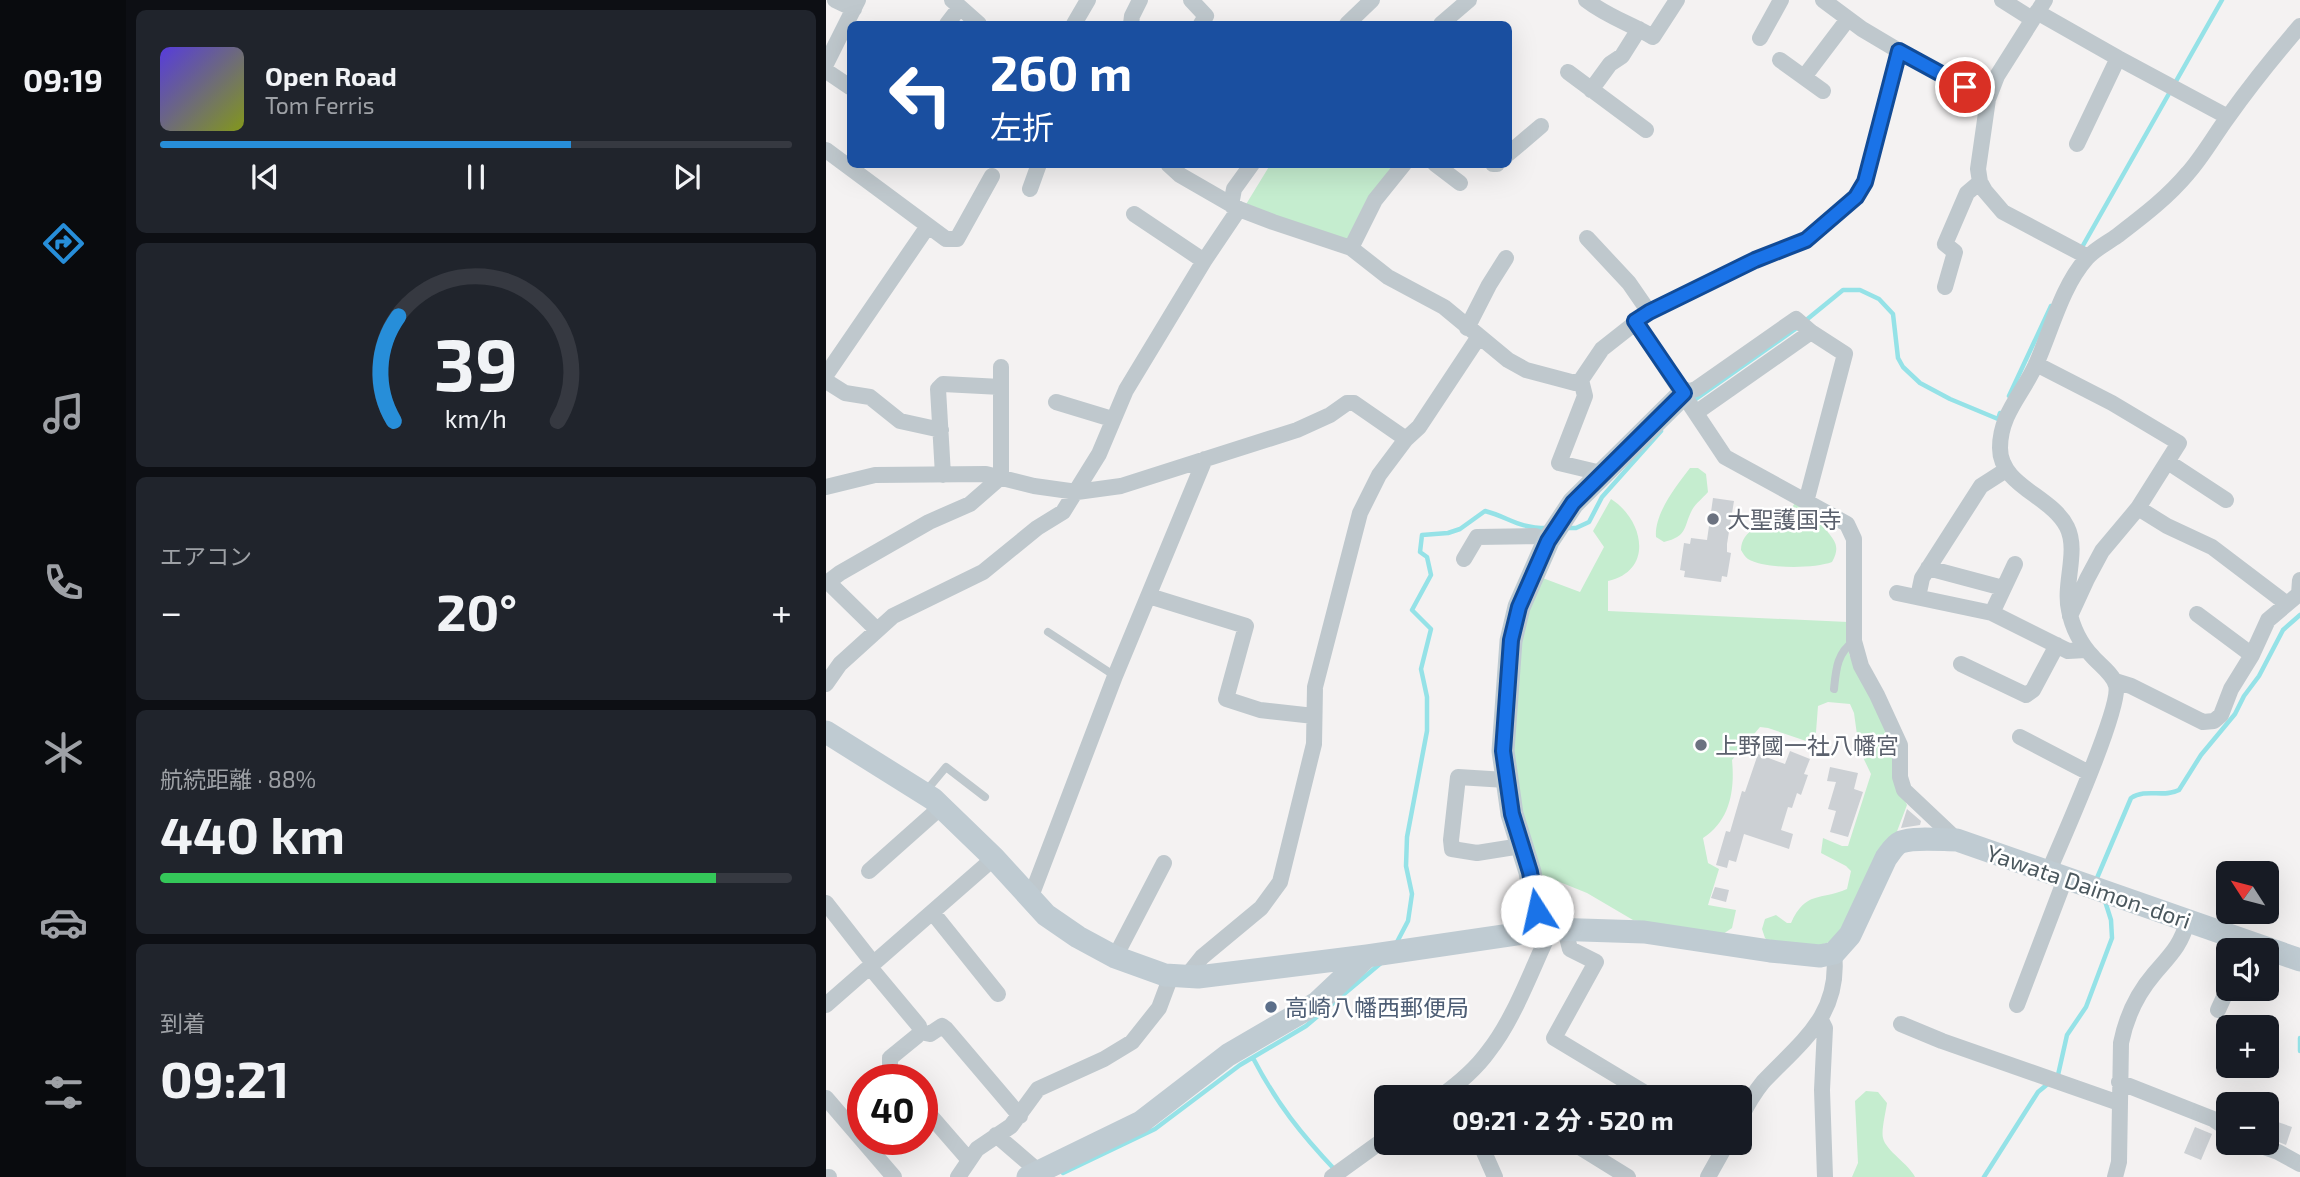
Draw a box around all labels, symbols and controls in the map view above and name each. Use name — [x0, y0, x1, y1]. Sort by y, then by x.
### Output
text: 260 m — [990, 42, 1132, 101]
icon: left — [875, 49, 966, 140]
pin — [1935, 57, 1995, 117]
text: 09:19 — [23, 60, 103, 98]
text: Open Road — [265, 60, 397, 91]
icon: arrive — [1946, 68, 1984, 106]
text: Tom Ferris — [265, 91, 374, 119]
text: 左折 — [990, 107, 1054, 145]
icon: previous — [246, 158, 284, 196]
icon: pause — [457, 158, 495, 196]
icon: next — [668, 158, 706, 196]
icon: directions — [39, 219, 88, 268]
text: 39 — [434, 319, 518, 407]
icon: music — [39, 389, 88, 438]
text: km/h — [445, 403, 507, 433]
place label: 大聖護国寺 — [1727, 505, 1842, 533]
marker: 大聖護国寺 — [1705, 511, 1721, 527]
text: エアコン — [160, 542, 252, 570]
icon: phone — [39, 558, 88, 607]
text: 20° — [436, 579, 517, 641]
text: − — [160, 588, 182, 634]
text: + — [771, 588, 792, 634]
icon: climate — [39, 728, 88, 777]
place label: 上野國一社八幡宮 — [1715, 731, 1899, 759]
marker: 上野國一社八幡宮 — [1693, 737, 1709, 753]
text: 航続距離 · 88% — [160, 765, 316, 793]
text: 440 km — [160, 802, 345, 864]
street label: Yawata Daimon-dori — [1983, 838, 2195, 934]
north arrow — [2216, 861, 2278, 924]
map controls — [2216, 861, 2279, 1155]
position arrow — [1500, 874, 1574, 948]
icon: car — [39, 898, 88, 947]
button: sound — [2216, 938, 2279, 1001]
place label: 高崎八幡西郵便局 — [1285, 993, 1469, 1021]
marker: 高崎八幡西郵便局 — [1263, 999, 1279, 1015]
text: 到着 — [160, 1009, 206, 1037]
button: + — [2216, 1015, 2279, 1078]
text: 09:21 — [160, 1046, 290, 1108]
speed limit sign: 40 — [847, 1064, 938, 1155]
icon: filters — [39, 1068, 88, 1117]
button: − — [2216, 1092, 2279, 1155]
text: 09:21 · 2 分 · 520 m — [1452, 1104, 1674, 1135]

